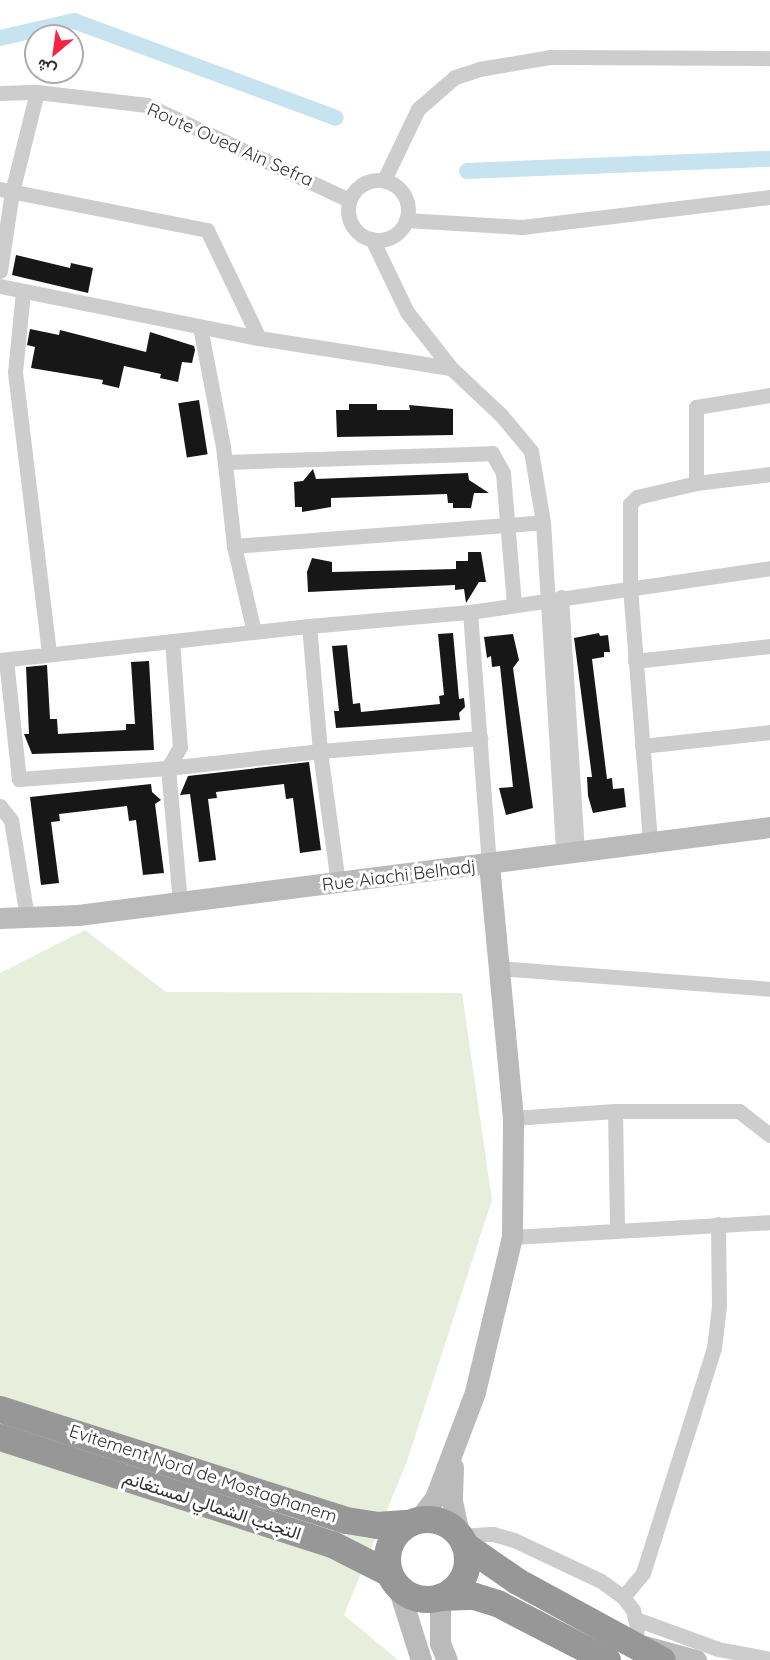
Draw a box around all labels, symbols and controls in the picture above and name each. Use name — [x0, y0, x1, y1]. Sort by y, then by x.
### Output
north arrow — [24, 24, 84, 84]
text: ش — [33, 55, 60, 81]
street label: Route Oued Ain Sefra — [144, 99, 316, 191]
street label: Rue Aiachi Belhadj — [321, 856, 477, 896]
street label: Evitement Nord de Mostaghanem — [66, 1420, 340, 1528]
street label: التجنب الشمالي لمستغانم — [120, 1467, 304, 1545]

